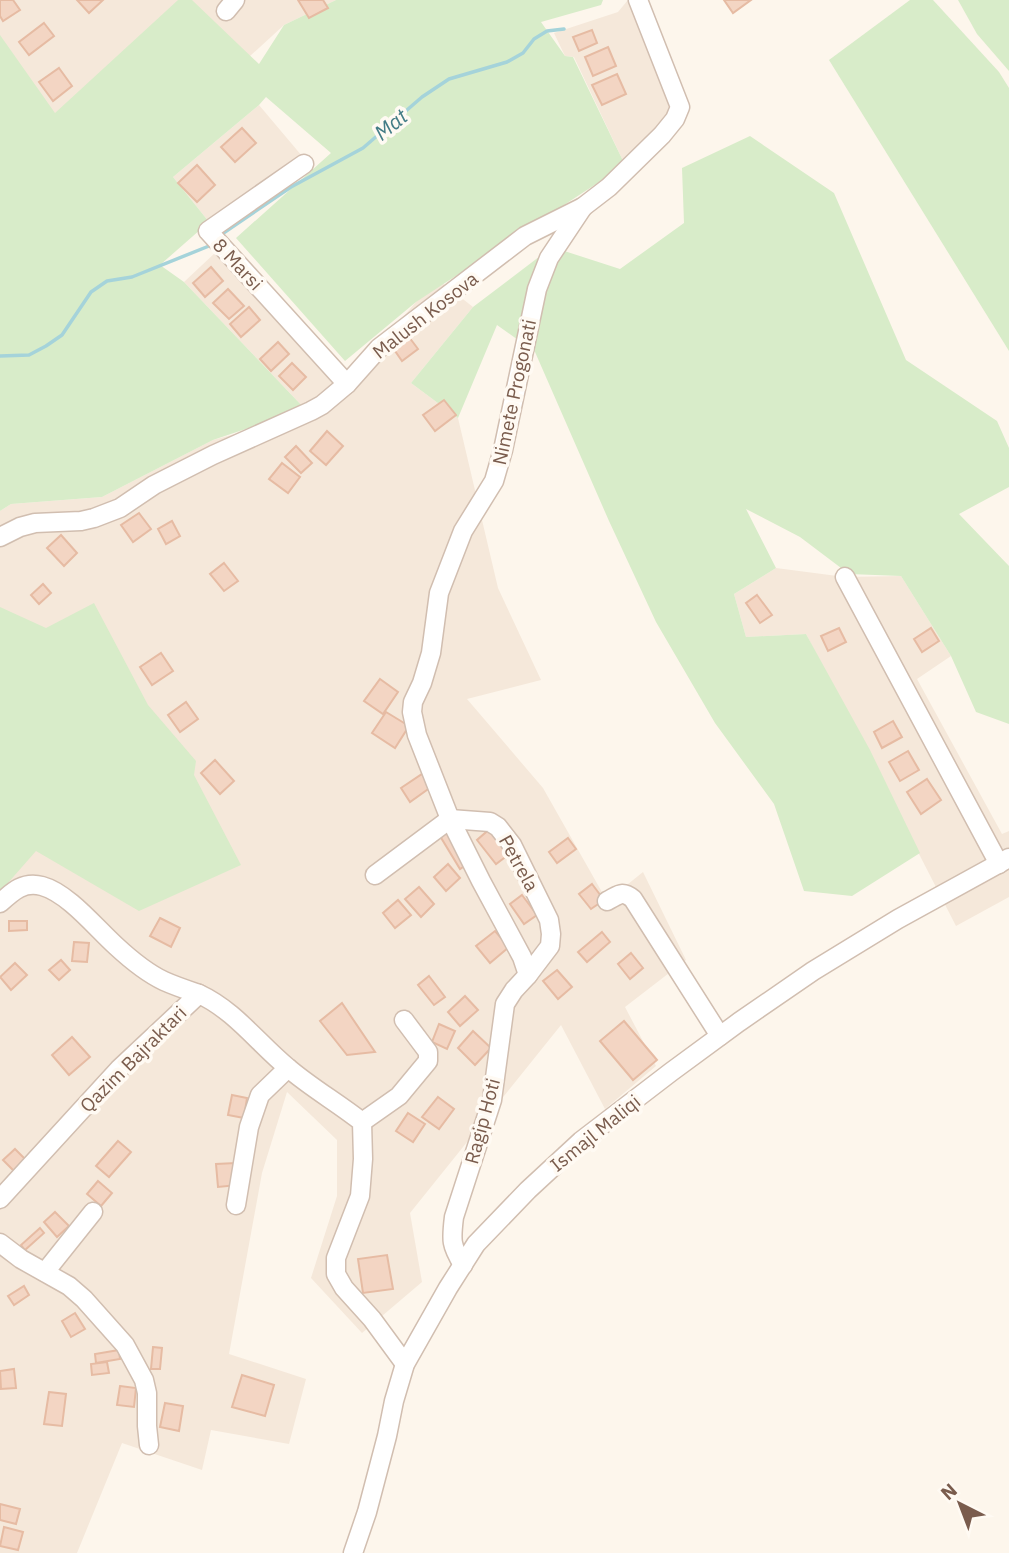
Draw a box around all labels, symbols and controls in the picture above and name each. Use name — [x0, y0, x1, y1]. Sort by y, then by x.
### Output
water label: Mat — [368, 101, 414, 146]
street label: 8 Marsi — [208, 233, 268, 295]
street label: Malush Kosova — [367, 266, 483, 364]
street label: Nimete Progonati — [487, 317, 541, 467]
street label: Petrela — [494, 831, 544, 895]
street label: Qazim Bajraktari — [75, 1001, 191, 1117]
street label: Ragip Hoti — [459, 1075, 505, 1167]
street label: Ismajl Maliqi — [545, 1089, 645, 1177]
north arrow — [925, 1469, 995, 1539]
text: N — [935, 1478, 962, 1505]

